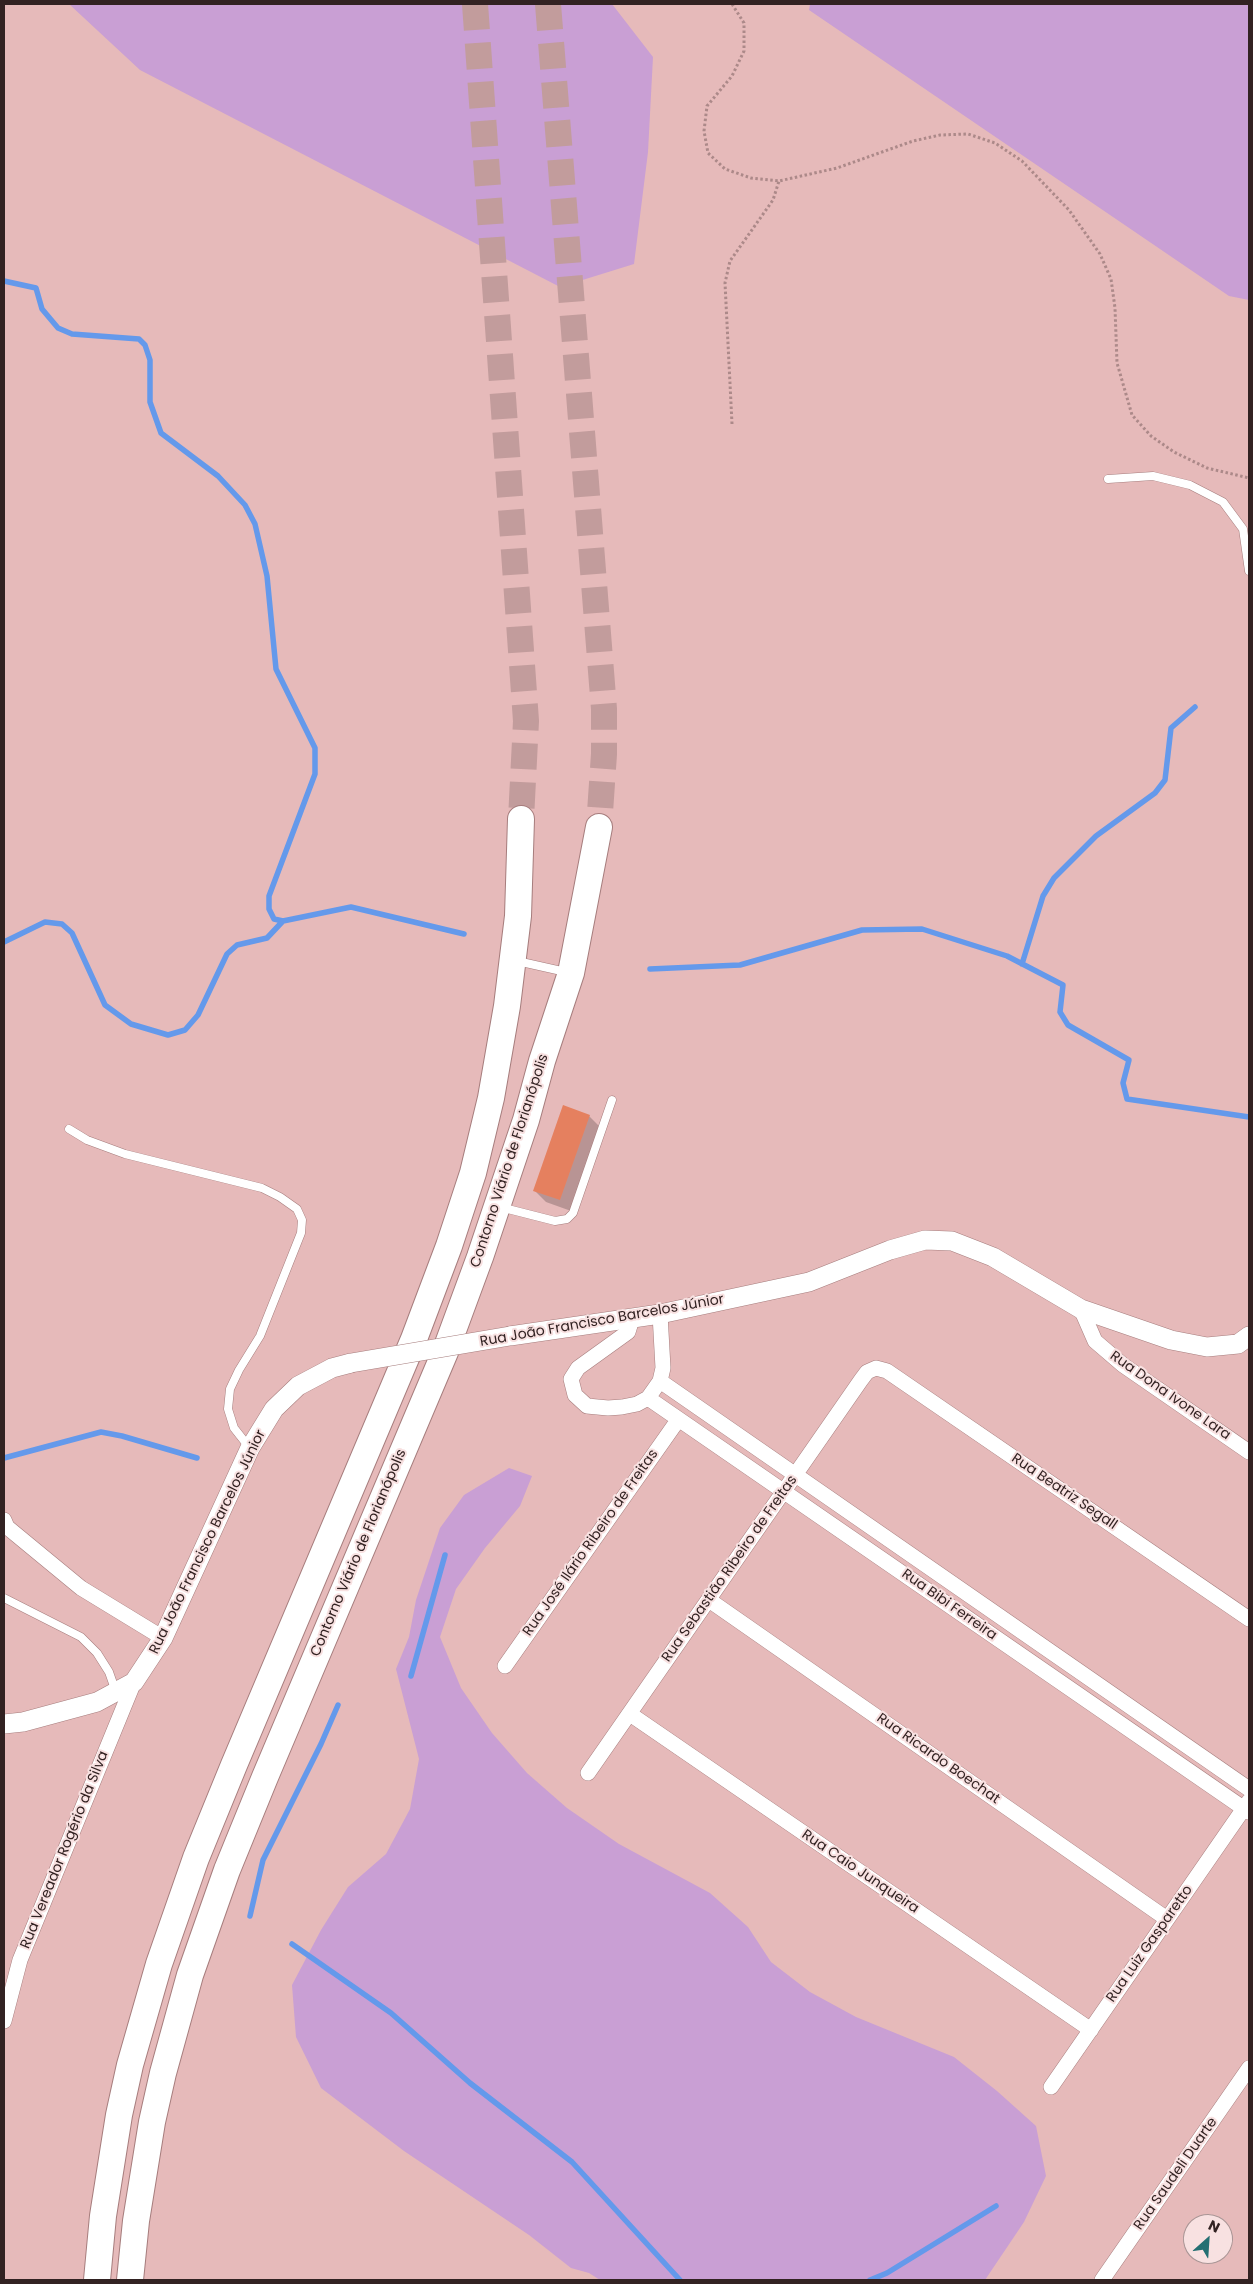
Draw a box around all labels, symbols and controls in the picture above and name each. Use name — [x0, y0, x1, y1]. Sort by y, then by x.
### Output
street label: Contorno Viário de Florianópolis — [467, 1052, 553, 1270]
street label: Rua João Francisco Barcelos Júnior — [479, 1291, 725, 1351]
street label: Rua Dona Ivone Lara — [1106, 1348, 1234, 1444]
street label: Rua João Francisco Barcelos Júnior — [146, 1427, 270, 1657]
street label: Rua José Ilário Ribeiro de Freitas — [520, 1446, 662, 1640]
street label: Contorno Viário de Florianópolis — [308, 1447, 410, 1659]
street label: Rua Beatriz Segall — [1008, 1450, 1120, 1534]
street label: Rua Sebastião Ribeiro de Freitas — [659, 1472, 801, 1666]
street label: Rua Bibi Ferreira — [898, 1566, 1000, 1644]
street label: Rua Ricardo Boechat — [873, 1710, 1003, 1808]
street label: Rua Vereador Rogério da Silva — [18, 1749, 112, 1951]
street label: Rua Caio Junqueira — [798, 1827, 922, 1917]
street label: Rua Luiz Gasparetto — [1103, 1882, 1197, 2006]
street label: Rua Saudeli Duarte — [1131, 2115, 1221, 2233]
north arrow — [1183, 2214, 1233, 2264]
text: N — [1205, 2215, 1223, 2238]

